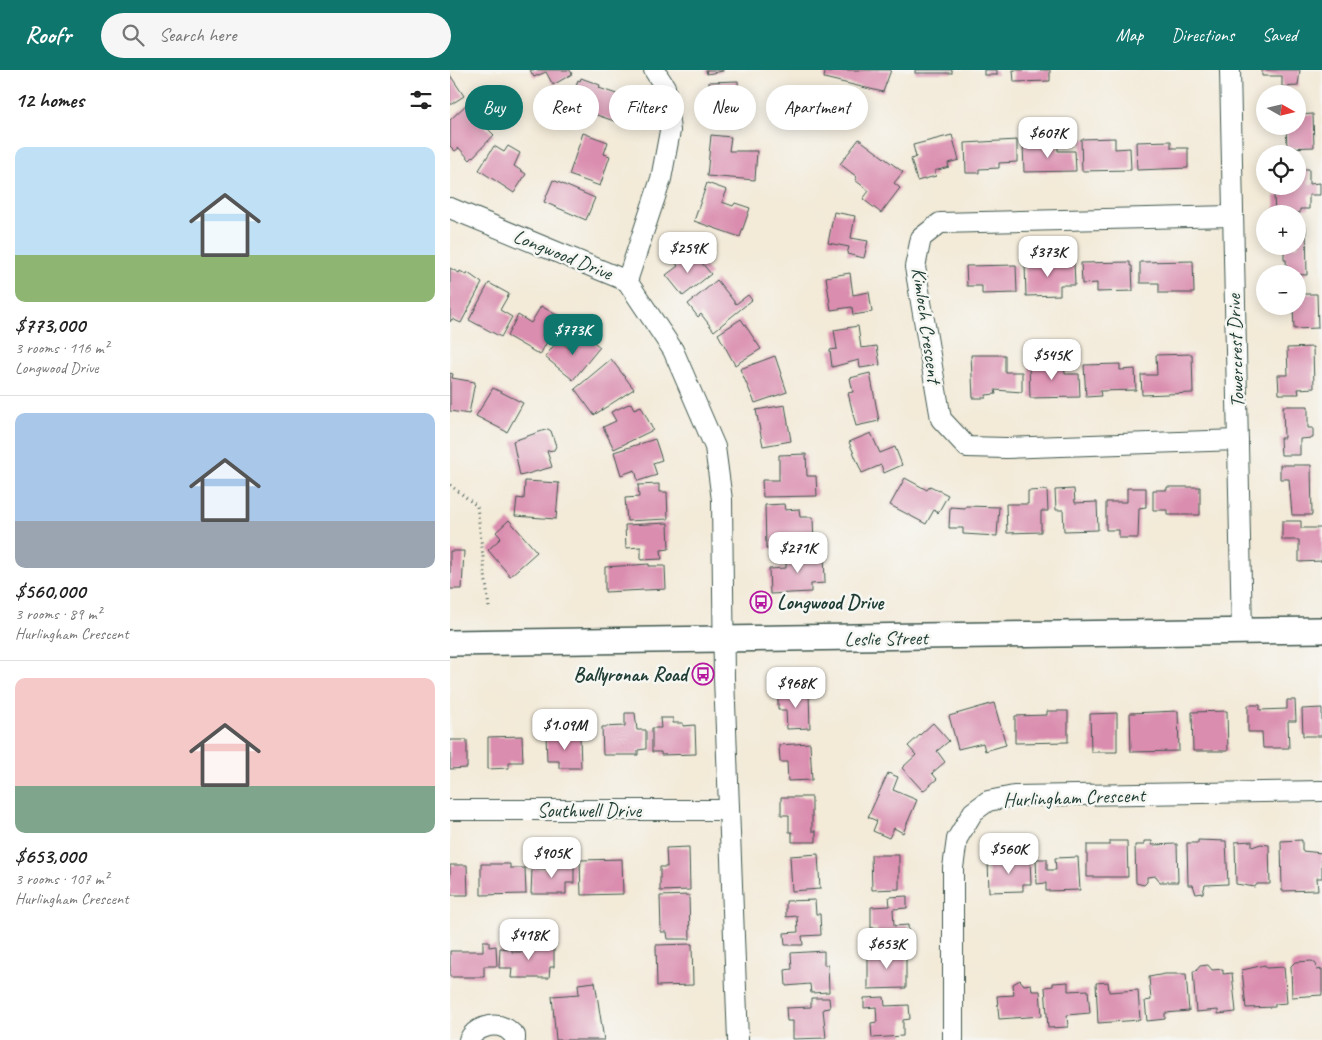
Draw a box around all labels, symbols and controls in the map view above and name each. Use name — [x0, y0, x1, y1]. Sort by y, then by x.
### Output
search box — [101, 13, 451, 58]
text: Roofr — [25, 20, 71, 50]
icon: search — [119, 21, 147, 49]
text: Search here — [159, 23, 236, 47]
text: Map — [1116, 24, 1143, 46]
text: Directions — [1171, 24, 1234, 46]
text: Saved — [1262, 24, 1297, 46]
chip: Buy — [465, 85, 523, 130]
chip: Rent — [533, 85, 599, 130]
chip: Filters — [609, 85, 684, 130]
chip: New — [694, 85, 756, 130]
chip: Apartment — [766, 85, 868, 130]
north arrow — [1256, 85, 1306, 135]
map controls — [1256, 85, 1306, 315]
icon: filters — [407, 86, 435, 114]
text: 12 homes — [15, 87, 84, 113]
pin: $607K — [1013, 116, 1083, 159]
text: $607K — [1029, 123, 1067, 143]
button: locate — [1256, 145, 1306, 195]
icon: home — [180, 180, 270, 270]
button: + — [1256, 205, 1306, 255]
street label: Longwood Drive — [510, 223, 617, 286]
pin: $259K — [653, 232, 723, 274]
pin: $373K — [1013, 236, 1083, 278]
text: $259K — [670, 238, 706, 258]
text: $373K — [1030, 242, 1066, 262]
button: − — [1256, 265, 1306, 315]
street label: Kimloch Crescent — [906, 266, 947, 388]
street label: Towercrest Drive — [1221, 292, 1250, 408]
text: $773,000 — [15, 312, 85, 338]
pin: $773K — [538, 314, 608, 356]
text: $773K — [555, 320, 591, 340]
text: 3 rooms · 116 m² — [15, 338, 109, 358]
pin: $545K — [1017, 338, 1087, 381]
text: $545K — [1034, 345, 1070, 365]
text: Longwood Drive — [15, 358, 99, 378]
icon: home — [180, 445, 270, 535]
pin: $271K — [763, 532, 833, 574]
text: $271K — [780, 538, 816, 558]
text: $560,000 — [15, 578, 85, 604]
bus stop icon: Longwood Drive — [749, 590, 773, 614]
place label: Longwood Drive — [777, 590, 884, 615]
text: 3 rooms · 89 m² — [15, 604, 101, 624]
text: Hurlingham Crescent — [15, 624, 129, 644]
street label: Leslie Street — [844, 625, 930, 652]
place label: Ballyronan Road — [574, 662, 691, 687]
bus stop icon: Ballyronan Road — [691, 662, 715, 686]
pin: $968K — [761, 666, 831, 709]
text: $968K — [777, 673, 815, 693]
pin: $1.09M — [524, 708, 606, 751]
icon: home — [180, 710, 270, 800]
text: $1.09M — [543, 715, 587, 735]
street label: Hurlingham Crescent — [1003, 782, 1148, 812]
street label: Southwell Drive — [537, 798, 642, 823]
pin: $560K — [974, 832, 1044, 875]
pin: $905K — [517, 836, 587, 879]
text: $560K — [990, 839, 1028, 859]
text: $653,000 — [15, 843, 85, 869]
text: $905K — [534, 843, 570, 863]
text: 3 rooms · 107 m² — [15, 869, 109, 889]
text: Hurlingham Crescent — [15, 889, 129, 909]
pin: $418K — [494, 918, 564, 961]
text: $418K — [511, 925, 547, 945]
pin: $653K — [852, 928, 922, 970]
text: $653K — [868, 934, 906, 954]

